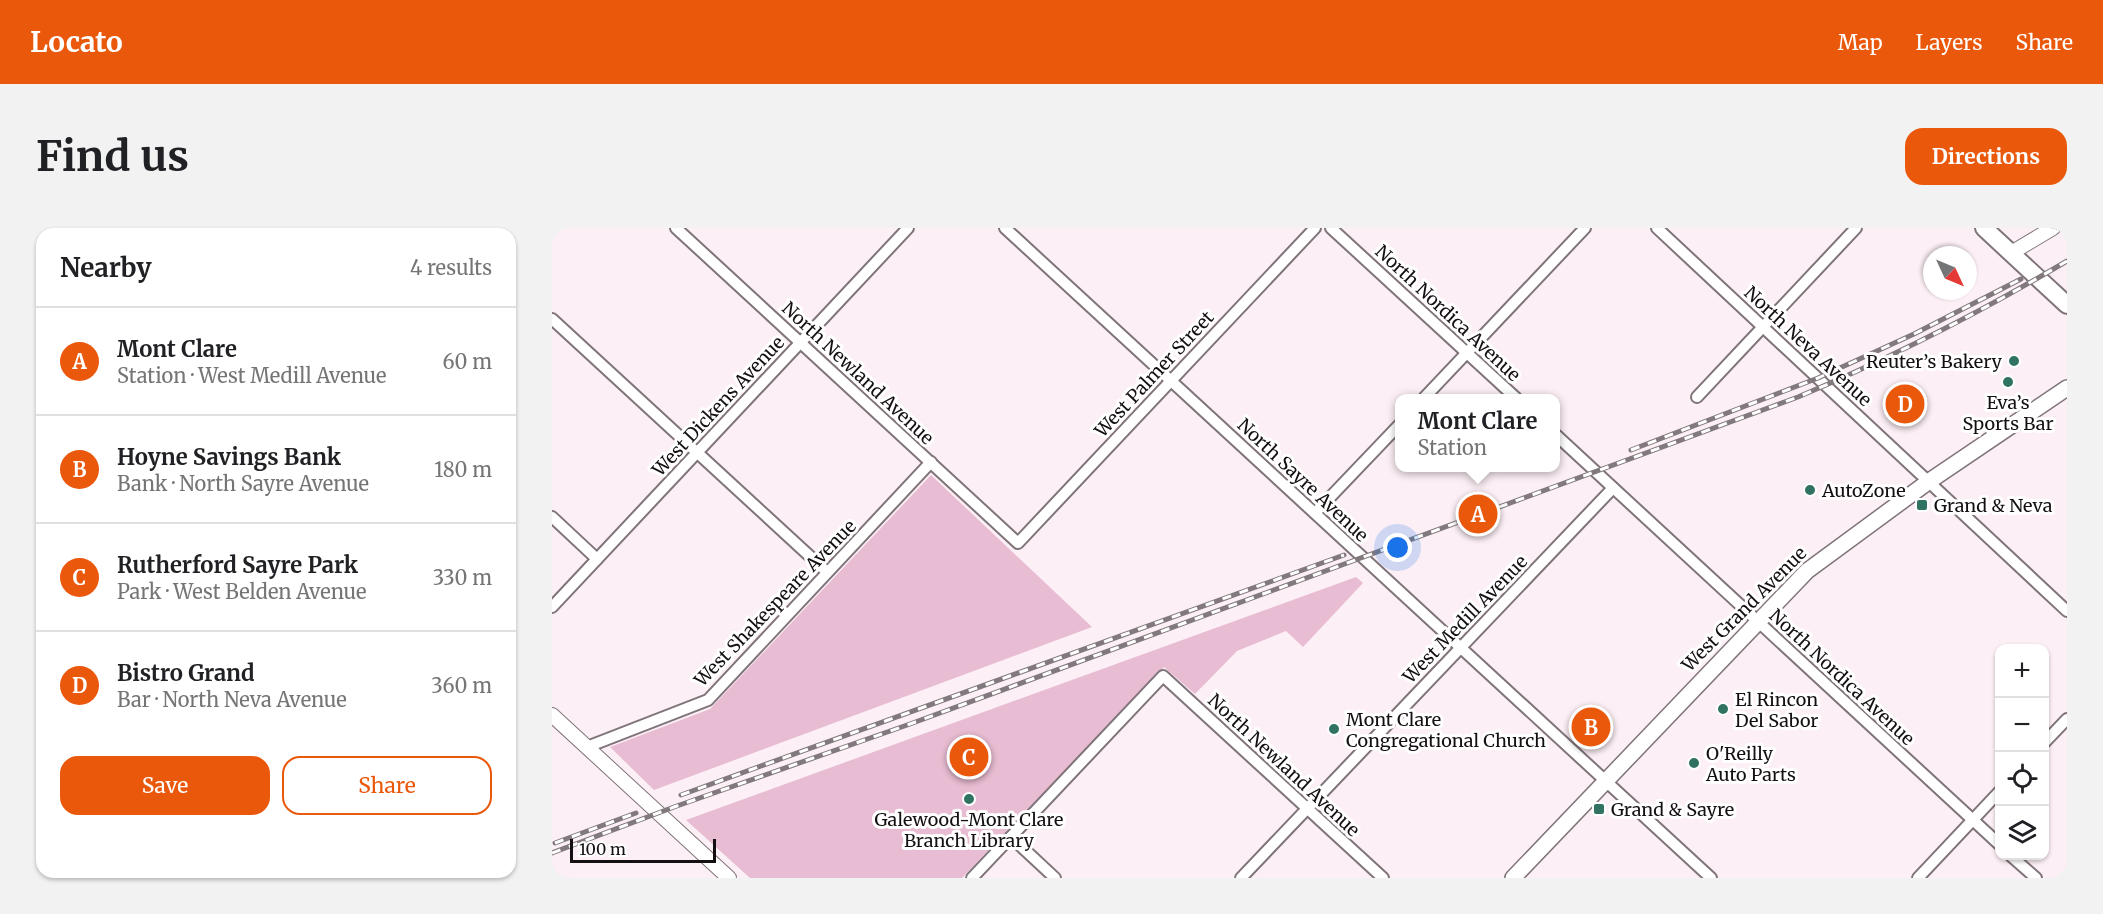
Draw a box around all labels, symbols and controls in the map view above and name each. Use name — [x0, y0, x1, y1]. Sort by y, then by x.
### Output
text: Locato — [30, 24, 123, 60]
text: Map — [1838, 29, 1883, 56]
text: Layers — [1916, 29, 1983, 56]
text: Share — [2016, 29, 2073, 56]
button: Directions — [1905, 128, 2067, 185]
text: Find us — [36, 130, 189, 182]
street label: North Nordica Avenue — [1371, 240, 1525, 386]
north arrow — [1923, 246, 1977, 300]
text: Nearby — [60, 251, 152, 284]
text: 4 results — [410, 255, 492, 280]
street label: North Neva Avenue — [1739, 281, 1877, 411]
street label: North Newland Avenue — [777, 297, 939, 449]
street label: West Palmer Street — [1089, 306, 1219, 443]
street label: West Dickens Avenue — [646, 331, 789, 482]
text: Mont Clare — [117, 335, 237, 363]
text: A — [72, 349, 87, 374]
text: 60 m — [442, 349, 492, 374]
place label: Reuter’s Bakery — [1866, 350, 2003, 373]
marker: Reuter’s Bakery — [2007, 354, 2021, 368]
text: Station · West Medill Avenue — [117, 363, 386, 388]
marker: Eva’s Sports Bar — [2001, 375, 2015, 389]
pin: D — [1886, 382, 1924, 426]
place label: Eva’s Sports Bar — [1962, 391, 2054, 435]
popup — [1395, 394, 1560, 472]
text: Mont Clare — [1418, 407, 1537, 435]
street label: North Sayre Avenue — [1233, 413, 1373, 547]
text: Station — [1418, 435, 1487, 460]
text: Hoyne Savings Bank — [117, 443, 341, 471]
text: B — [73, 457, 86, 482]
text: 180 m — [434, 457, 492, 482]
text: Bank · North Sayre Avenue — [117, 471, 369, 496]
place label: AutoZone — [1821, 479, 1906, 502]
marker: AutoZone — [1803, 483, 1817, 497]
pin: A — [1458, 492, 1498, 536]
place label: Grand & Neva — [1934, 494, 2053, 517]
marker: Grand & Neva — [1915, 498, 1929, 512]
street label: West Shakespeare Avenue — [689, 515, 861, 692]
your location — [1383, 533, 1412, 562]
street label: West Grand Avenue — [1676, 542, 1811, 677]
street label: West Medill Avenue — [1397, 550, 1532, 689]
text: Rutherford Sayre Park — [117, 551, 358, 579]
text: C — [73, 565, 86, 590]
text: 330 m — [433, 565, 492, 590]
text: Park · West Belden Avenue — [117, 579, 367, 604]
street label: North Nordica Avenue — [1765, 604, 1919, 750]
map controls — [1995, 644, 2049, 860]
button: + — [1995, 644, 2049, 698]
text: Bistro Grand — [117, 659, 255, 687]
text: D — [72, 673, 87, 698]
text: 360 m — [431, 673, 492, 698]
text: Bar · North Neva Avenue — [117, 687, 347, 712]
place label: El Rincon Del Sabor — [1735, 688, 1818, 732]
street label: North Newland Avenue — [1203, 689, 1365, 841]
button: − — [1995, 698, 2049, 752]
marker: El Rincon Del Sabor — [1716, 702, 1730, 716]
pin: B — [1572, 704, 1610, 750]
place label: Mont Clare Congregational Church — [1346, 708, 1546, 752]
marker: Mont Clare Congregational Church — [1327, 722, 1341, 736]
pin: C — [950, 734, 988, 780]
place label: O'Reilly Auto Parts — [1705, 742, 1796, 786]
button: locate — [1995, 752, 2049, 806]
button: Save — [60, 756, 270, 815]
button: Share — [282, 756, 492, 815]
marker: O'Reilly Auto Parts — [1687, 756, 1701, 770]
marker: Galewood-Mont Clare Branch Library — [962, 792, 976, 806]
place label: Grand & Sayre — [1611, 798, 1734, 821]
marker: Grand & Sayre — [1592, 802, 1606, 816]
button: layers — [1995, 806, 2049, 860]
place label: Galewood-Mont Clare Branch Library — [875, 808, 1063, 852]
scale bar — [570, 836, 716, 864]
text: 100 m — [579, 839, 626, 859]

